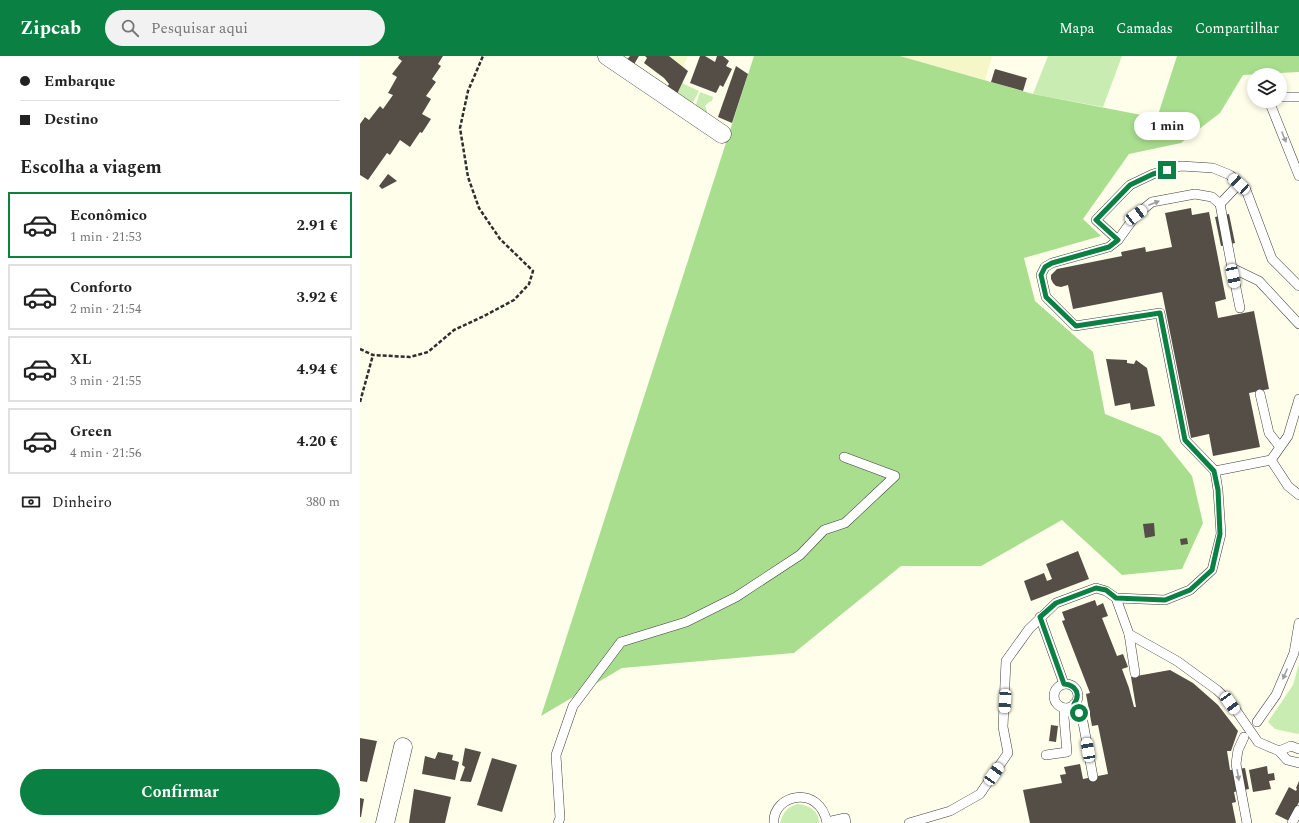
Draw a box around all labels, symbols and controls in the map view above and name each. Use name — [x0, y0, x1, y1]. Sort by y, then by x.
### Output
search box — [105, 10, 385, 46]
text: Zipcab — [20, 14, 81, 43]
icon: search — [119, 17, 141, 39]
text: Pesquisar aqui — [151, 17, 248, 40]
text: Mapa — [1059, 18, 1094, 39]
text: Camadas — [1116, 18, 1173, 39]
text: Compartilhar — [1195, 18, 1279, 39]
map controls — [1247, 68, 1287, 108]
button: layers — [1247, 68, 1287, 108]
text: Embarque — [44, 70, 115, 93]
text: Destino — [44, 108, 98, 131]
callout: 1 min — [1134, 112, 1200, 140]
text: 1 min — [1150, 116, 1184, 136]
one-way arrow — [1281, 132, 1287, 144]
text: Escolha a viagem — [20, 154, 162, 181]
route end — [1158, 161, 1176, 179]
car — [1226, 171, 1252, 197]
one-way arrow — [1149, 200, 1161, 206]
car — [1123, 203, 1149, 227]
text: Econômico — [70, 204, 147, 227]
icon: car — [22, 207, 58, 243]
text: 2.91 € — [297, 214, 338, 237]
text: 1 min · 21:53 — [70, 227, 142, 247]
car — [1225, 263, 1241, 289]
text: Conforto — [70, 276, 132, 299]
icon: car — [22, 279, 58, 315]
text: 3.92 € — [297, 286, 338, 309]
text: 2 min · 21:54 — [70, 299, 142, 319]
text: XL — [70, 348, 91, 371]
icon: car — [22, 351, 58, 387]
text: 4.94 € — [297, 358, 338, 381]
text: 3 min · 21:55 — [70, 371, 142, 391]
text: Green — [70, 420, 112, 443]
icon: car — [22, 423, 58, 459]
text: 4.20 € — [297, 430, 338, 453]
text: 4 min · 21:56 — [70, 443, 142, 463]
icon: cash — [20, 491, 42, 513]
text: Dinheiro — [52, 491, 112, 514]
text: 380 m — [306, 492, 340, 512]
one-way arrow — [1282, 668, 1288, 679]
car — [998, 689, 1012, 713]
car — [1218, 690, 1242, 716]
route start — [1070, 704, 1088, 722]
car — [1080, 737, 1096, 763]
car — [982, 761, 1006, 787]
one-way arrow — [1236, 768, 1242, 781]
button: Confirmar — [20, 769, 340, 815]

